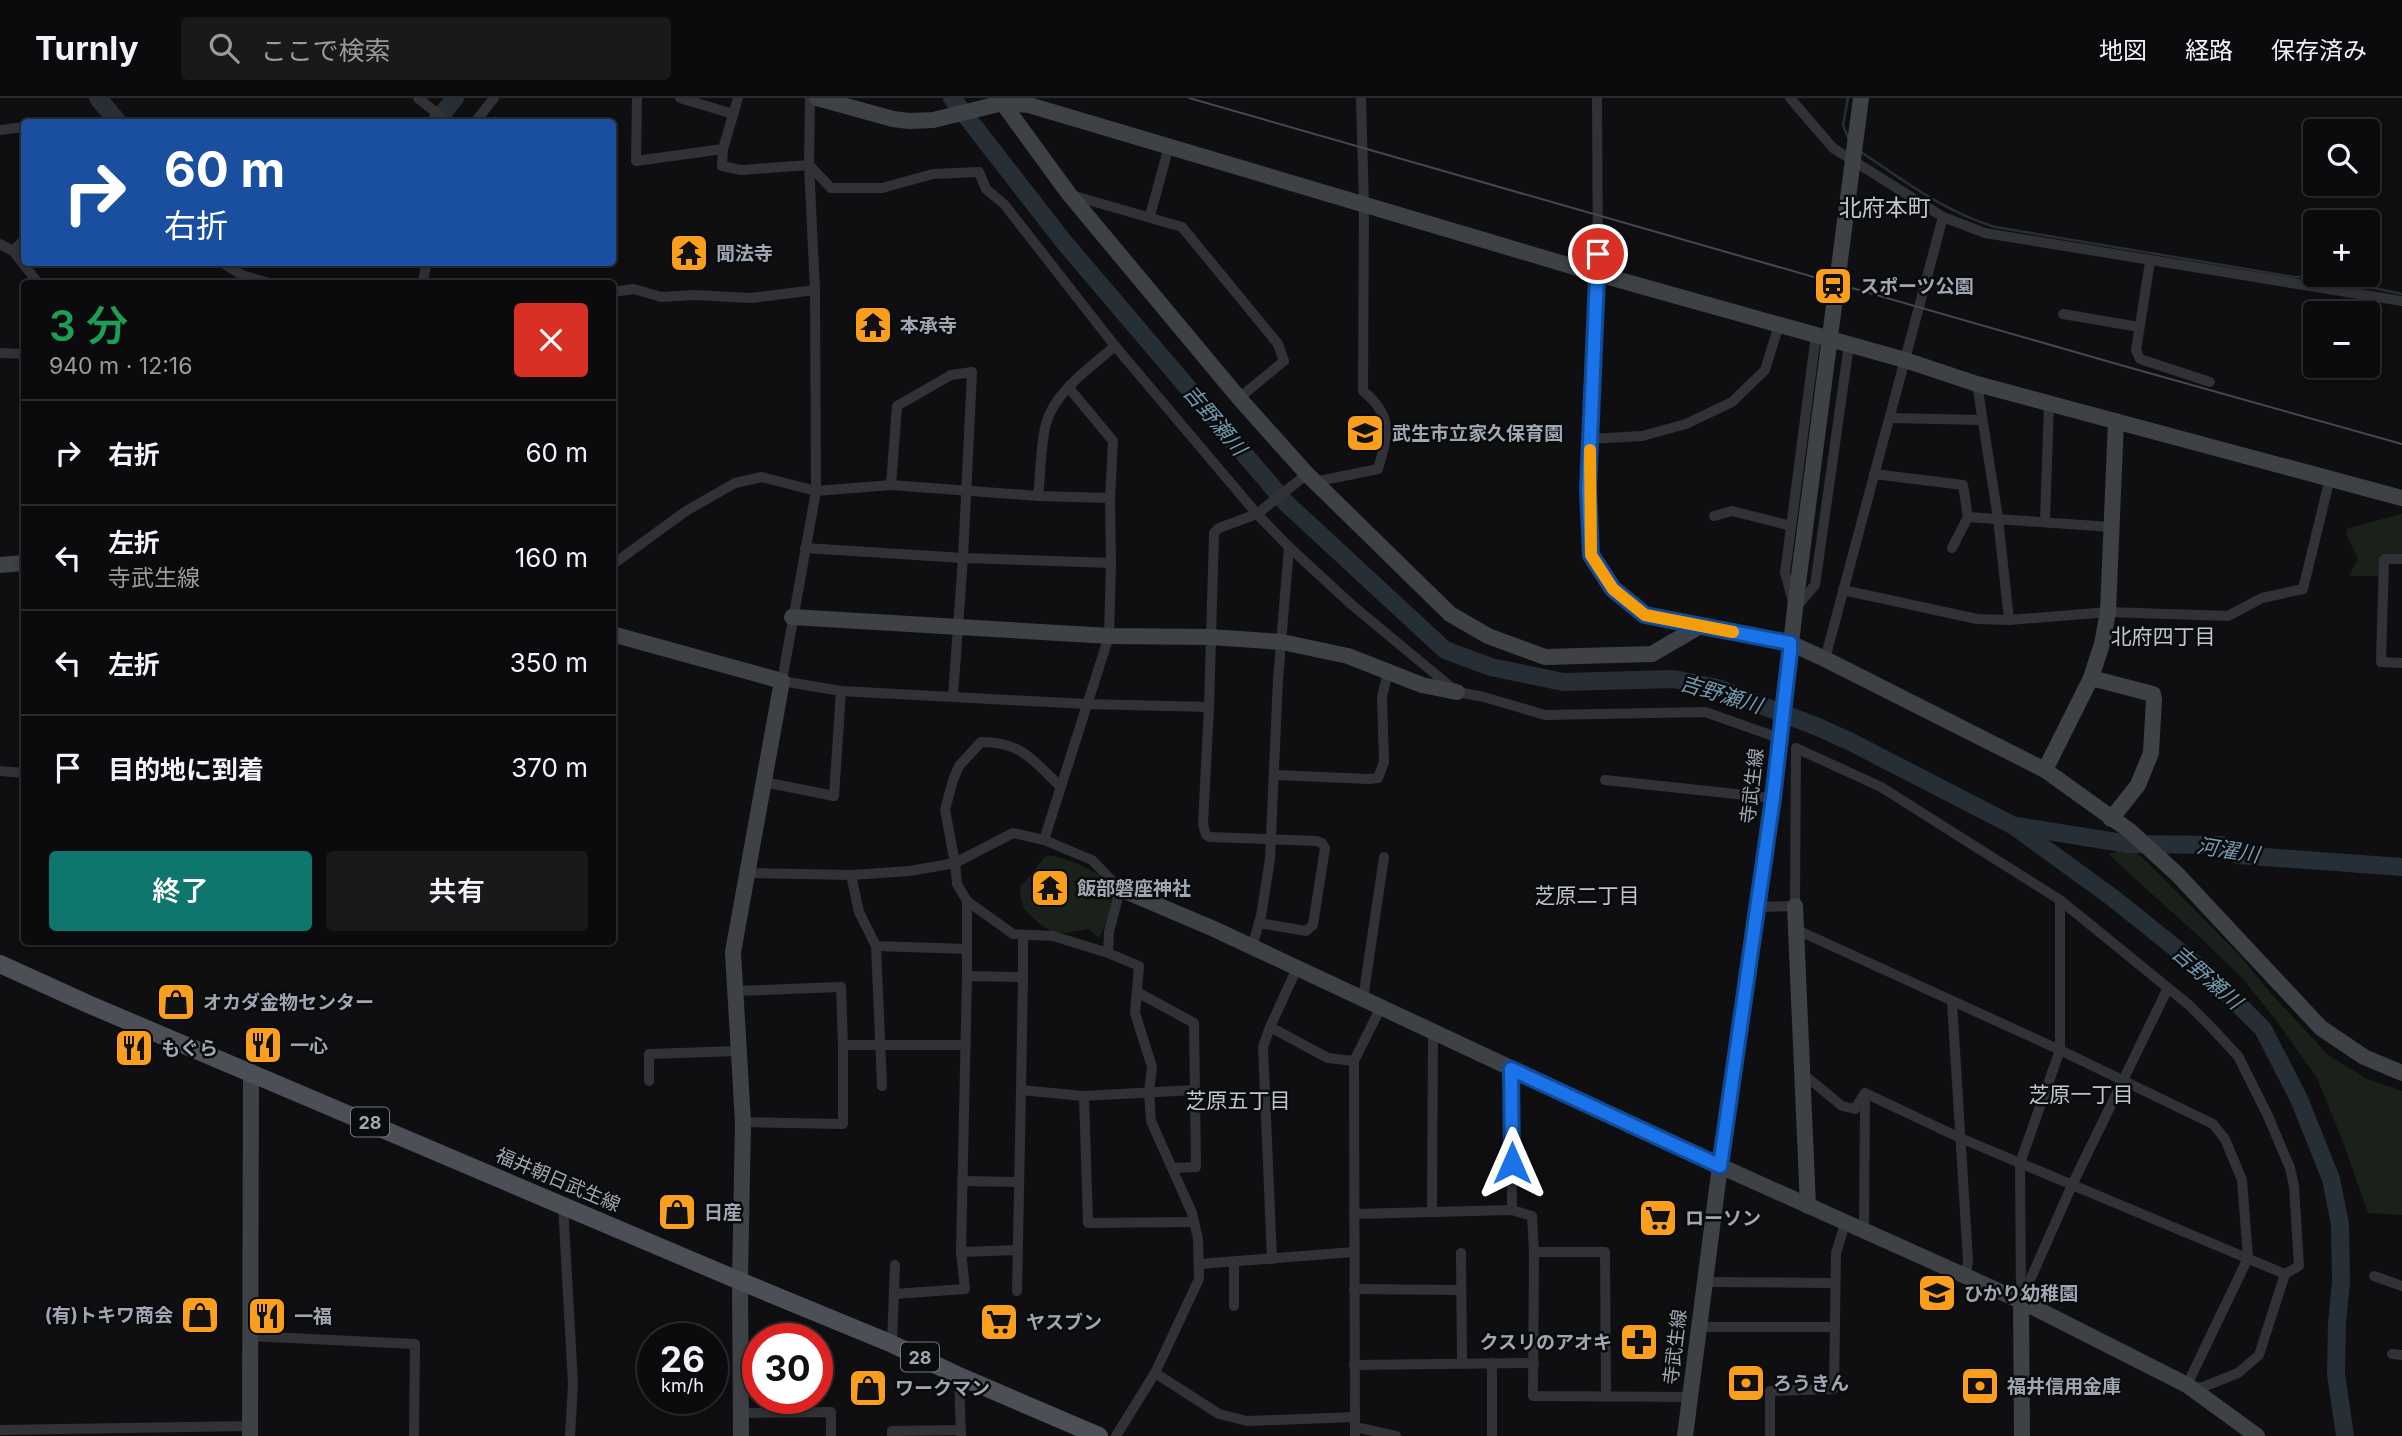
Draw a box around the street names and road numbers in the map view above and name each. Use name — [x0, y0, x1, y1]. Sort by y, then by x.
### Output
street label: 寺武生線 — [1736, 747, 1768, 825]
road number: 28 — [351, 1107, 389, 1136]
street label: 福井朝日武生線 — [492, 1143, 624, 1217]
street label: 寺武生線 — [1659, 1308, 1691, 1386]
road number: 28 — [901, 1342, 939, 1372]

